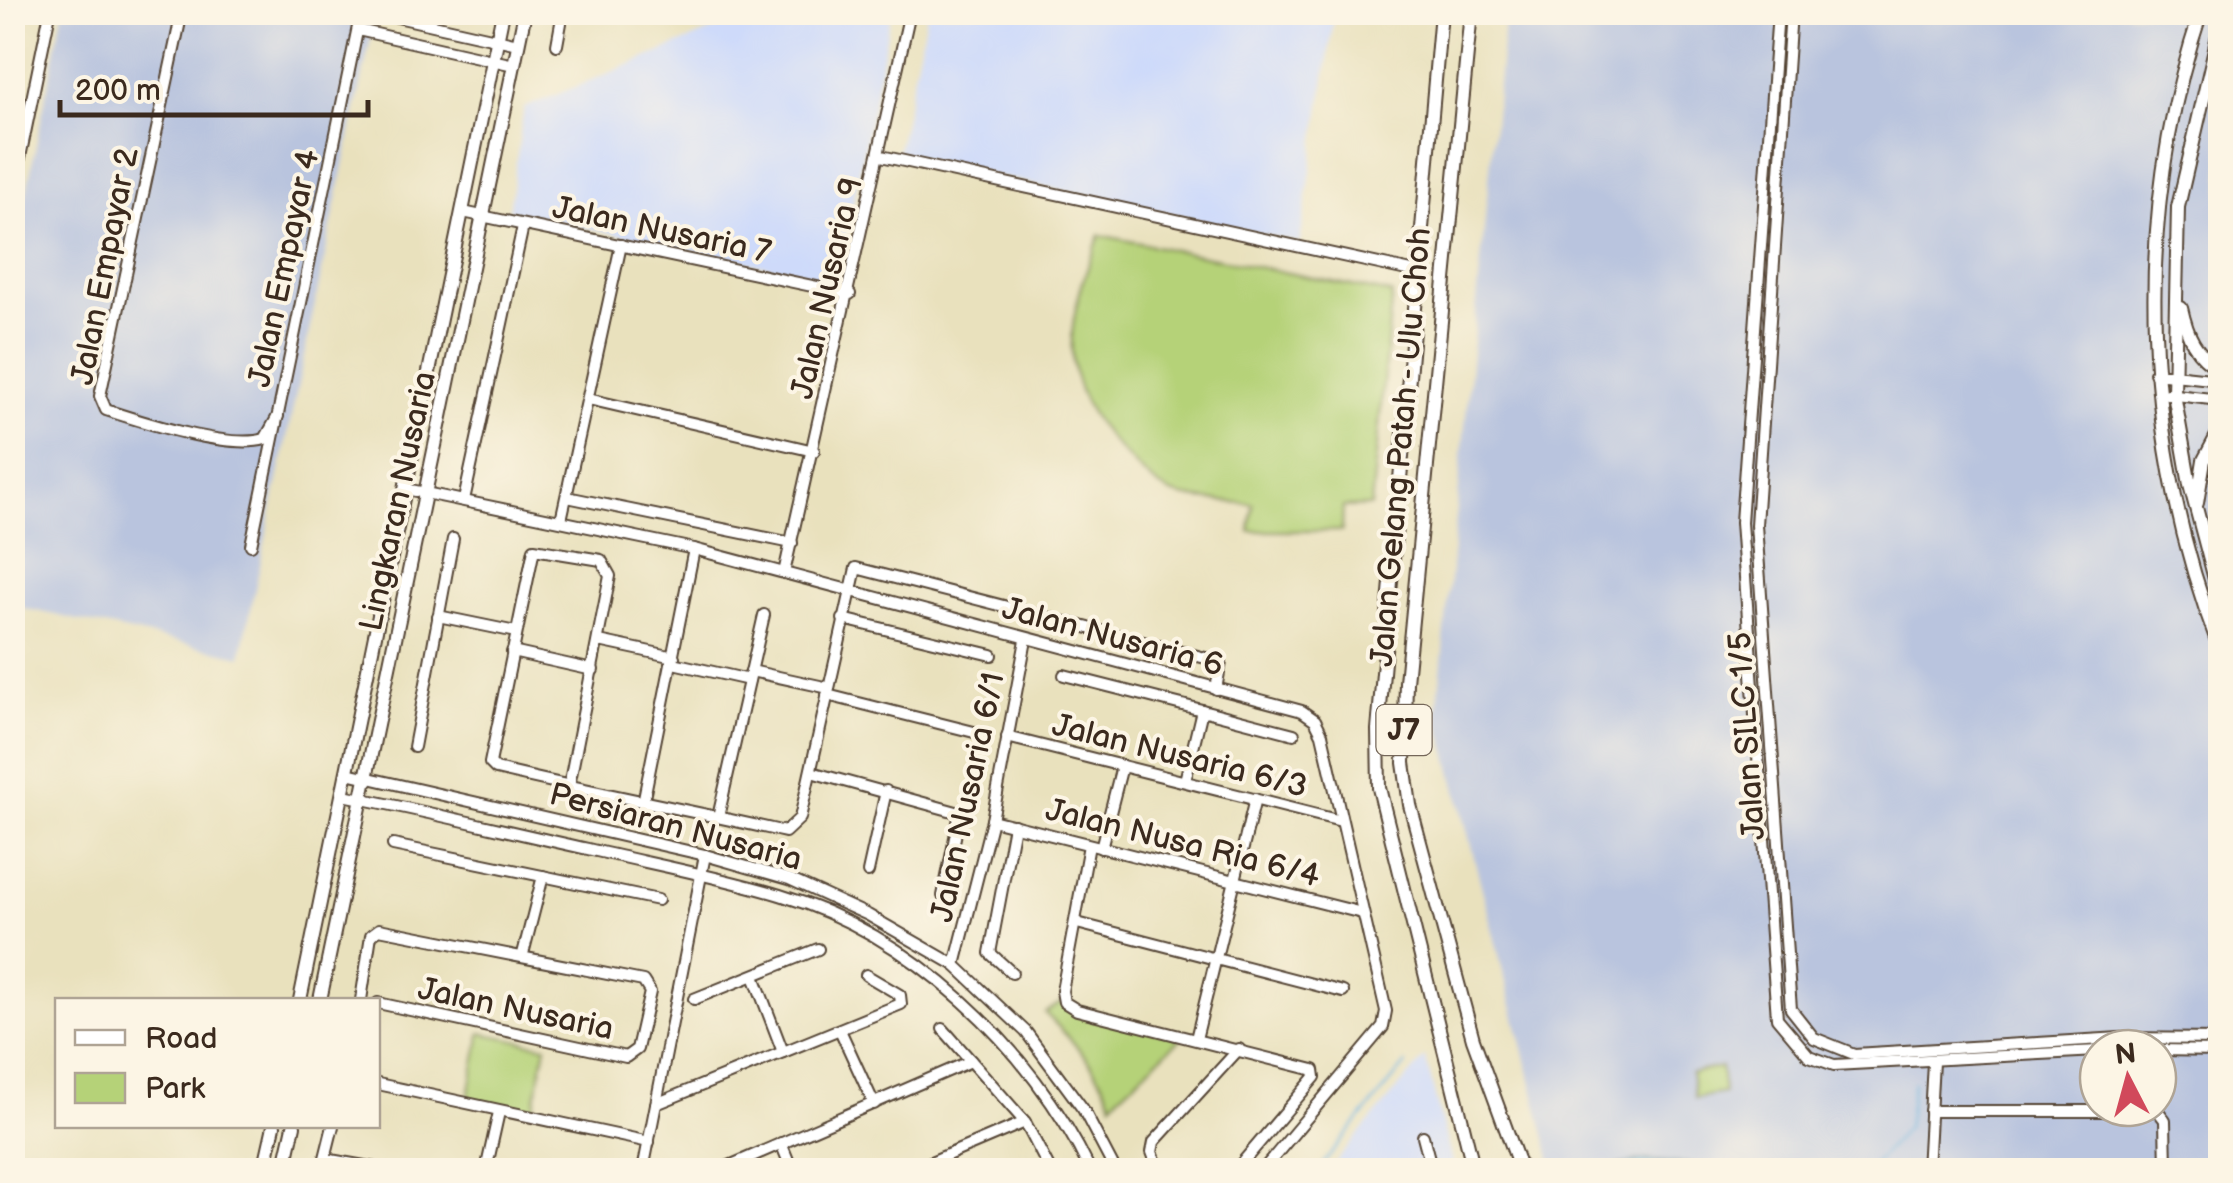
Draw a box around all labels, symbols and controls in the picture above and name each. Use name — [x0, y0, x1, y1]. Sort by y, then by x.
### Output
scale bar — [60, 55, 368, 117]
text: 200 m — [75, 73, 161, 109]
street label: Jalan Empayar 2 — [63, 144, 148, 388]
street label: Jalan Empayar 4 — [240, 146, 329, 391]
street label: Jalan Nusaria 9 — [783, 174, 872, 403]
street label: Jalan Nusaria 7 — [549, 188, 775, 273]
street label: Jalan Gelang Patah - Ulu Choh — [1363, 226, 1440, 668]
street label: Lingkaran Nusaria — [352, 368, 445, 635]
street label: Jalan Nusaria 6 — [998, 589, 1227, 686]
street label: Jalan SILC 1/5 — [1721, 630, 1774, 841]
street label: Jalan Nusaria 6/1 — [923, 669, 1014, 926]
road number: J7 — [1376, 705, 1432, 755]
street label: Jalan Nusaria 6/3 — [1048, 706, 1311, 807]
street label: Persiaran Nusaria — [545, 775, 806, 880]
street label: Jalan Nusa Ria 6/4 — [1042, 791, 1324, 896]
street label: Jalan Nusaria — [414, 970, 617, 1049]
legend — [55, 998, 380, 1128]
text: Road — [145, 1021, 218, 1057]
north arrow — [2078, 1028, 2178, 1128]
text: N — [2113, 1037, 2138, 1072]
text: Park — [145, 1071, 205, 1107]

